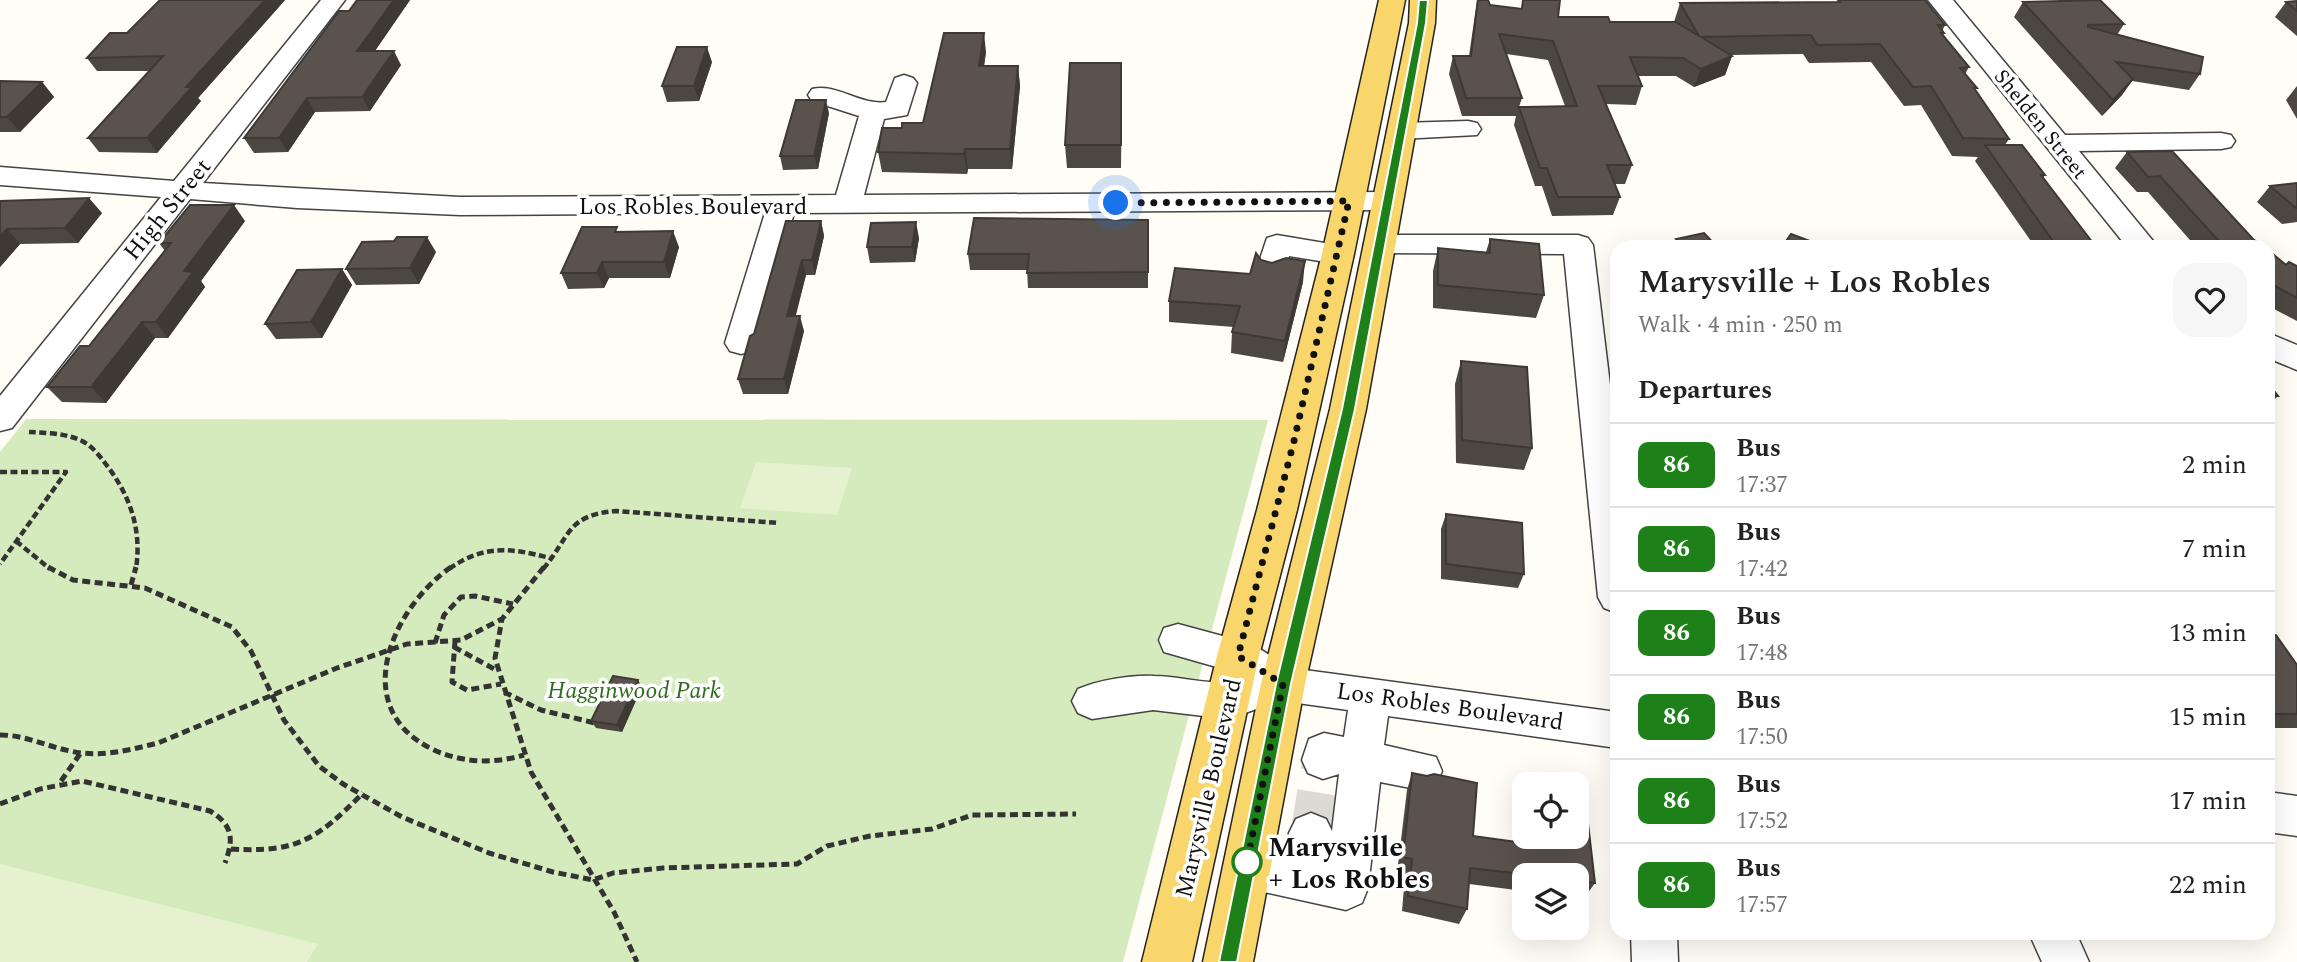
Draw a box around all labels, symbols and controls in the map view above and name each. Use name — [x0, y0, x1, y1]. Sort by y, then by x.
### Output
street label: Shelden Street — [1986, 62, 2095, 187]
street label: High Street — [115, 151, 220, 269]
your location — [1098, 185, 1133, 220]
street label: Los Robles Boulevard — [578, 189, 808, 225]
text: Marysville + Los Robles — [1638, 257, 1991, 307]
button: heart — [2173, 263, 2247, 337]
text: Walk · 4 min · 250 m — [1638, 308, 1843, 343]
text: Departures — [1638, 370, 1772, 410]
text: Bus — [1736, 428, 1781, 468]
text: 2 min — [2182, 445, 2247, 485]
text: 86 — [1663, 447, 1690, 483]
text: 17:37 — [1736, 468, 1788, 503]
text: Bus — [1736, 512, 1781, 552]
text: 7 min — [2182, 529, 2247, 569]
text: 86 — [1663, 531, 1690, 567]
text: 17:42 — [1736, 552, 1788, 587]
text: Bus — [1736, 596, 1781, 636]
text: 13 min — [2169, 613, 2247, 653]
text: 86 — [1663, 615, 1690, 651]
text: 17:48 — [1736, 636, 1788, 671]
park label: Hagginwood Park — [547, 673, 721, 709]
street label: Los Robles Boulevard — [1334, 673, 1566, 741]
street label: Marysville Boulevard — [1166, 675, 1252, 902]
text: Bus — [1736, 680, 1781, 720]
text: 15 min — [2169, 697, 2247, 737]
text: 86 — [1663, 699, 1690, 735]
text: 17:50 — [1736, 720, 1788, 755]
text: Bus — [1736, 764, 1781, 804]
map controls — [1512, 772, 1589, 940]
button: locate — [1512, 772, 1589, 849]
text: 17 min — [2169, 781, 2247, 821]
text: 86 — [1663, 783, 1690, 819]
text: 17:52 — [1736, 804, 1788, 839]
place label: Marysville + Los Robles — [1268, 826, 1430, 901]
marker: Marysville + Los Robles — [1232, 847, 1262, 877]
text: Bus — [1736, 848, 1781, 888]
button: layers — [1512, 863, 1589, 940]
text: 22 min — [2169, 865, 2247, 905]
text: 86 — [1663, 867, 1690, 903]
text: 17:57 — [1736, 888, 1788, 923]

